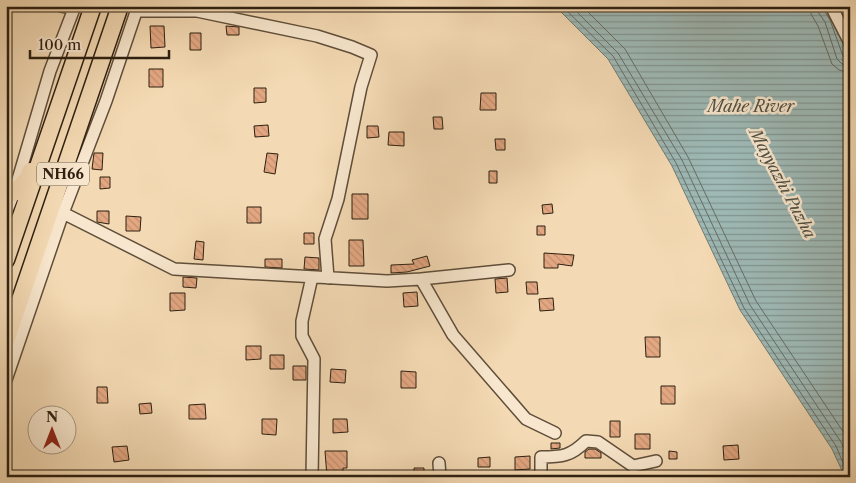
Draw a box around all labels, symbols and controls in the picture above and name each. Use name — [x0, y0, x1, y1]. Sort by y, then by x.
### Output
scale bar — [30, 28, 169, 60]
text: 100 m — [38, 35, 81, 54]
water label: Mahe River — [706, 96, 796, 116]
water label: Mayyazhi Puzha — [745, 123, 821, 242]
road number: NH66 — [37, 162, 89, 185]
north arrow — [28, 406, 78, 456]
text: N — [46, 408, 58, 426]

